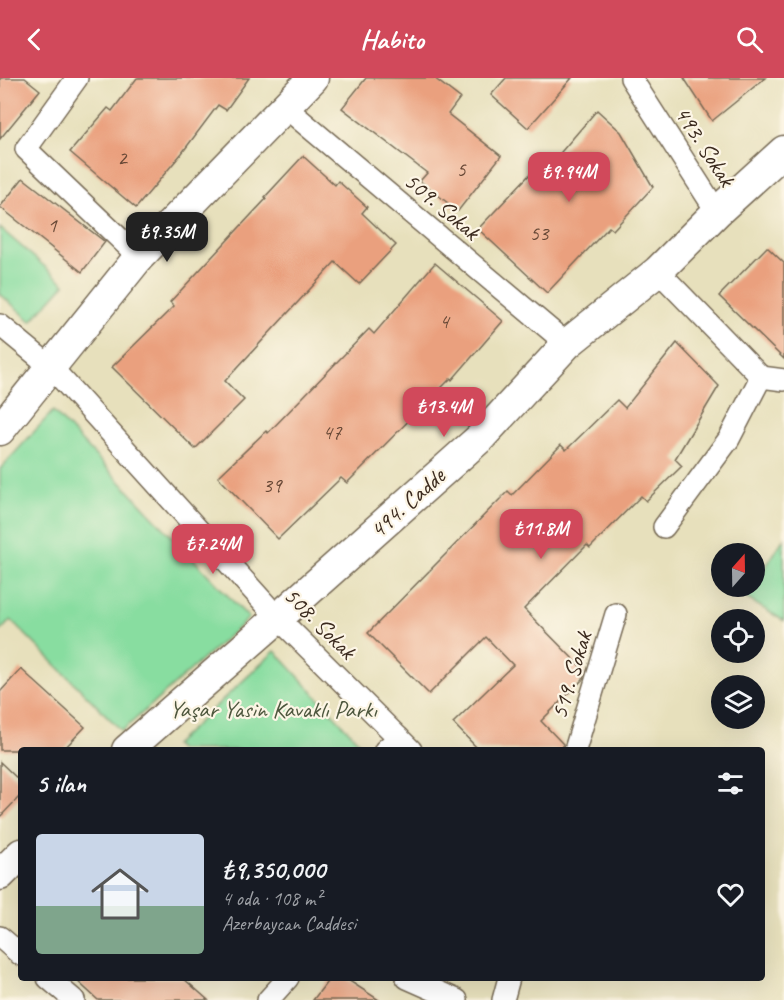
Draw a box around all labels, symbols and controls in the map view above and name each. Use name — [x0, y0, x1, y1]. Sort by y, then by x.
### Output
text: Habito — [360, 22, 424, 56]
icon: back — [18, 23, 51, 56]
icon: search — [733, 23, 766, 56]
street label: 493. Sokak — [668, 100, 743, 194]
house number: 2 — [117, 145, 128, 171]
pin: ₺9.94M — [520, 152, 618, 203]
house number: 5 — [456, 156, 467, 182]
text: ₺9.94M — [542, 159, 596, 184]
street label: 509. Sokak — [398, 166, 488, 248]
house number: 1 — [47, 212, 58, 238]
pin: ₺9.35M — [118, 212, 216, 263]
text: ₺9.35M — [140, 219, 194, 244]
house number: 53 — [530, 220, 550, 246]
house number: 4 — [439, 308, 451, 334]
pin: ₺13.4M — [395, 387, 493, 438]
text: ₺13.4M — [417, 394, 471, 419]
house number: 47 — [323, 419, 343, 445]
street label: 494. Cadde — [363, 460, 453, 545]
house number: 39 — [263, 472, 283, 498]
pin: ₺11.8M — [492, 509, 590, 560]
text: ₺11.8M — [514, 516, 568, 541]
pin: ₺7.24M — [164, 524, 262, 575]
text: ₺7.24M — [186, 531, 240, 556]
north arrow — [711, 543, 765, 597]
map controls — [711, 543, 765, 729]
street label: 508. Sokak — [278, 581, 364, 667]
button: locate — [711, 609, 765, 663]
street label: 519. Sokak — [543, 625, 599, 722]
button: layers — [711, 675, 765, 729]
park label: Yaşar Yasin Kavaklı Parkı — [169, 694, 378, 724]
text: 5 ilan — [36, 767, 86, 800]
icon: filters — [714, 767, 747, 800]
text: ₺9,350,000 — [222, 853, 325, 886]
icon: home — [84, 858, 156, 930]
icon: heart — [714, 878, 747, 911]
text: 4 oda · 108 m² — [222, 886, 322, 911]
text: Azerbaycan Caddesi — [222, 911, 356, 936]

